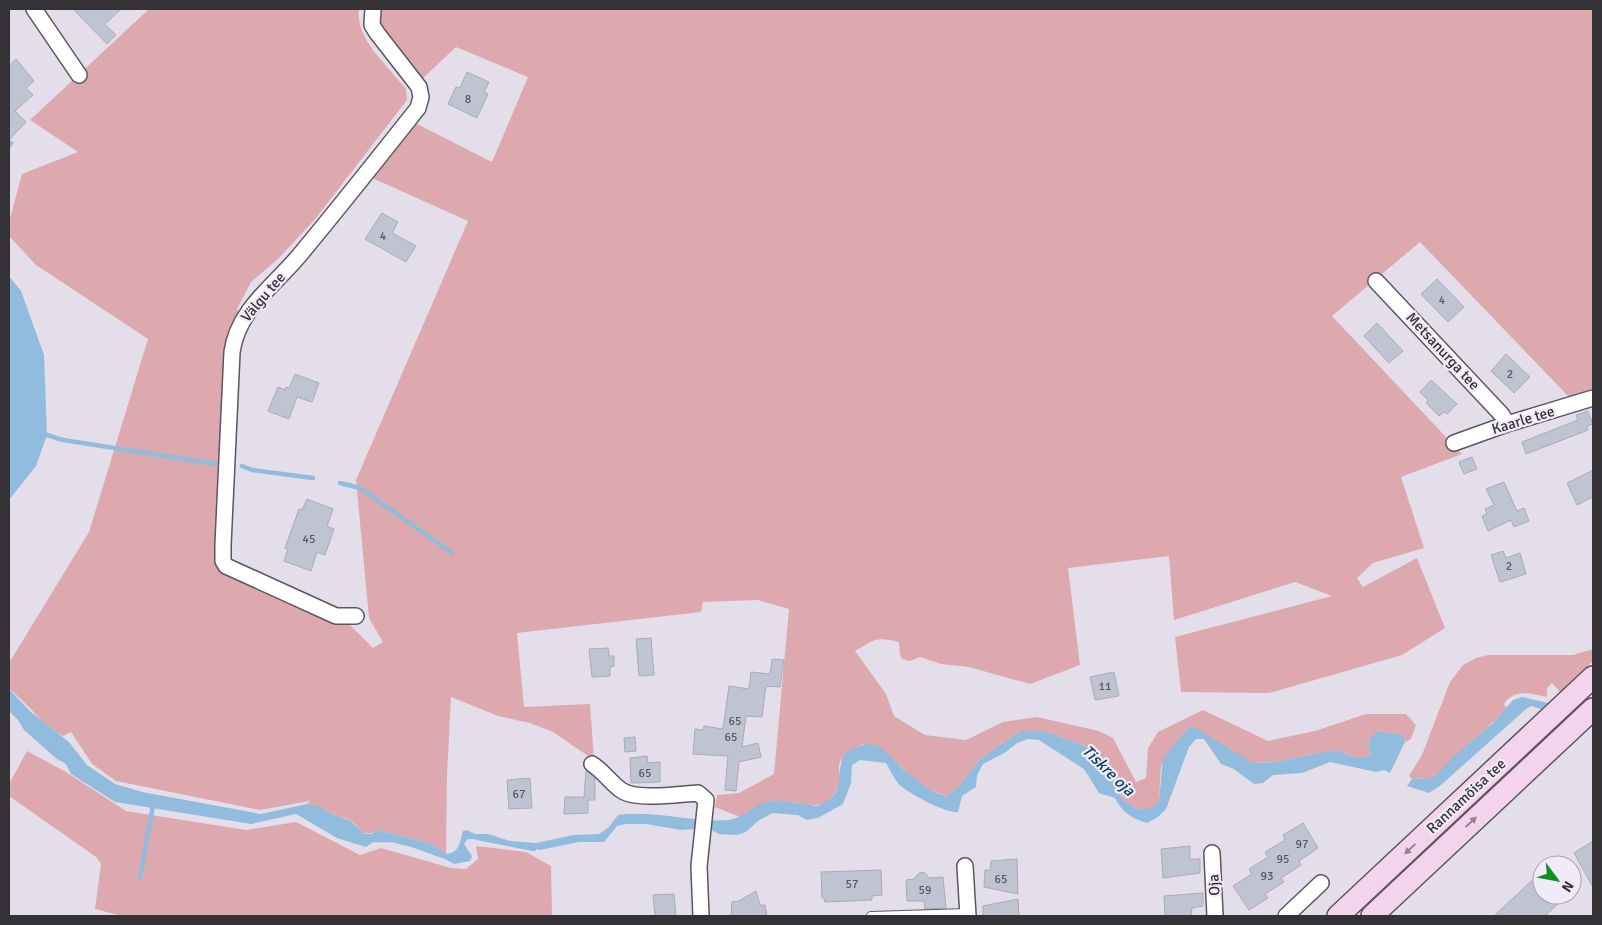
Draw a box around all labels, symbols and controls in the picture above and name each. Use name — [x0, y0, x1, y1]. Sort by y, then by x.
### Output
house number: 8 — [465, 92, 471, 107]
house number: 4 — [380, 229, 387, 244]
street label: Välgu tee — [237, 268, 289, 326]
house number: 4 — [1439, 293, 1446, 308]
street label: Metsanurga tee — [1402, 308, 1484, 394]
house number: 2 — [1507, 367, 1513, 382]
street label: Kaarle tee — [1489, 402, 1557, 438]
house number: 45 — [303, 532, 315, 547]
house number: 2 — [1506, 559, 1512, 574]
house number: 11 — [1099, 679, 1111, 694]
house number: 65 — [729, 714, 741, 729]
house number: 65 — [725, 730, 737, 745]
water label: Tiskre oja — [1078, 741, 1139, 801]
street label: Rannamõisa tee — [1423, 755, 1509, 837]
house number: 65 — [639, 766, 651, 781]
house number: 67 — [513, 787, 525, 802]
one-way arrow — [1465, 816, 1477, 828]
house number: 97 — [1296, 837, 1308, 852]
one-way arrow — [1404, 843, 1416, 855]
house number: 95 — [1277, 852, 1289, 867]
north arrow — [1532, 855, 1582, 905]
house number: 93 — [1261, 869, 1273, 884]
house number: 65 — [995, 872, 1007, 887]
street label: Oja — [1204, 874, 1224, 896]
house number: 57 — [846, 877, 858, 892]
text: N — [1558, 878, 1577, 895]
house number: 59 — [919, 883, 931, 898]

